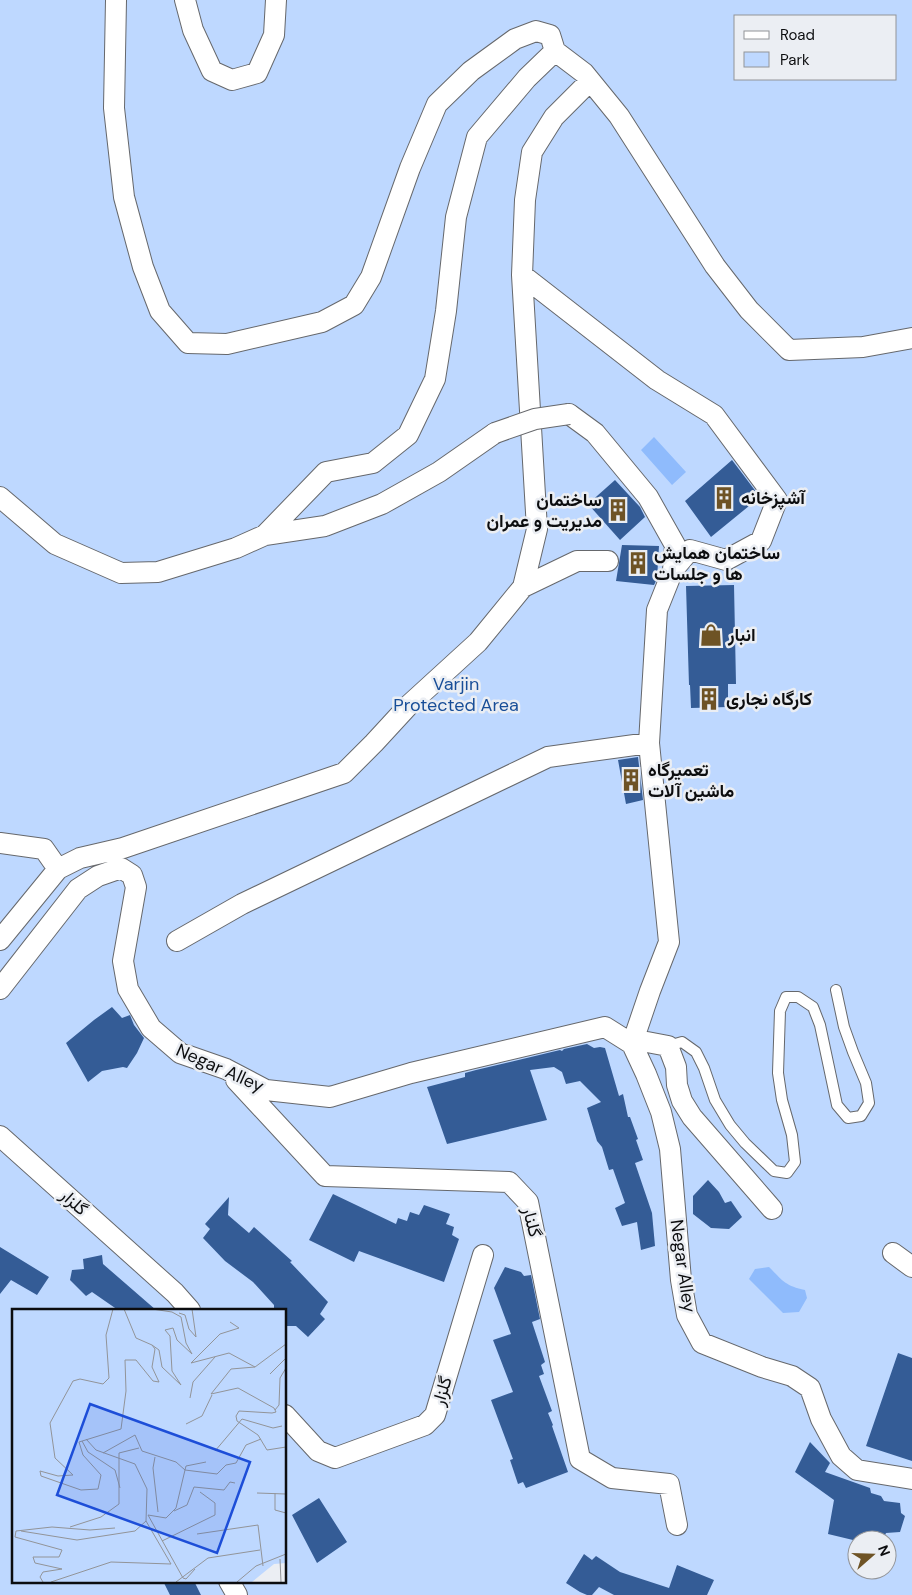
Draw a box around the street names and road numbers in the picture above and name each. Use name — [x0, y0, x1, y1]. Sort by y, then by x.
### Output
street label: Negar Alley — [172, 1038, 268, 1098]
street label: گلزار — [54, 1182, 93, 1221]
street label: گلنار — [516, 1203, 547, 1240]
street label: Negar Alley — [665, 1218, 701, 1314]
street label: گلزار — [426, 1373, 458, 1410]

